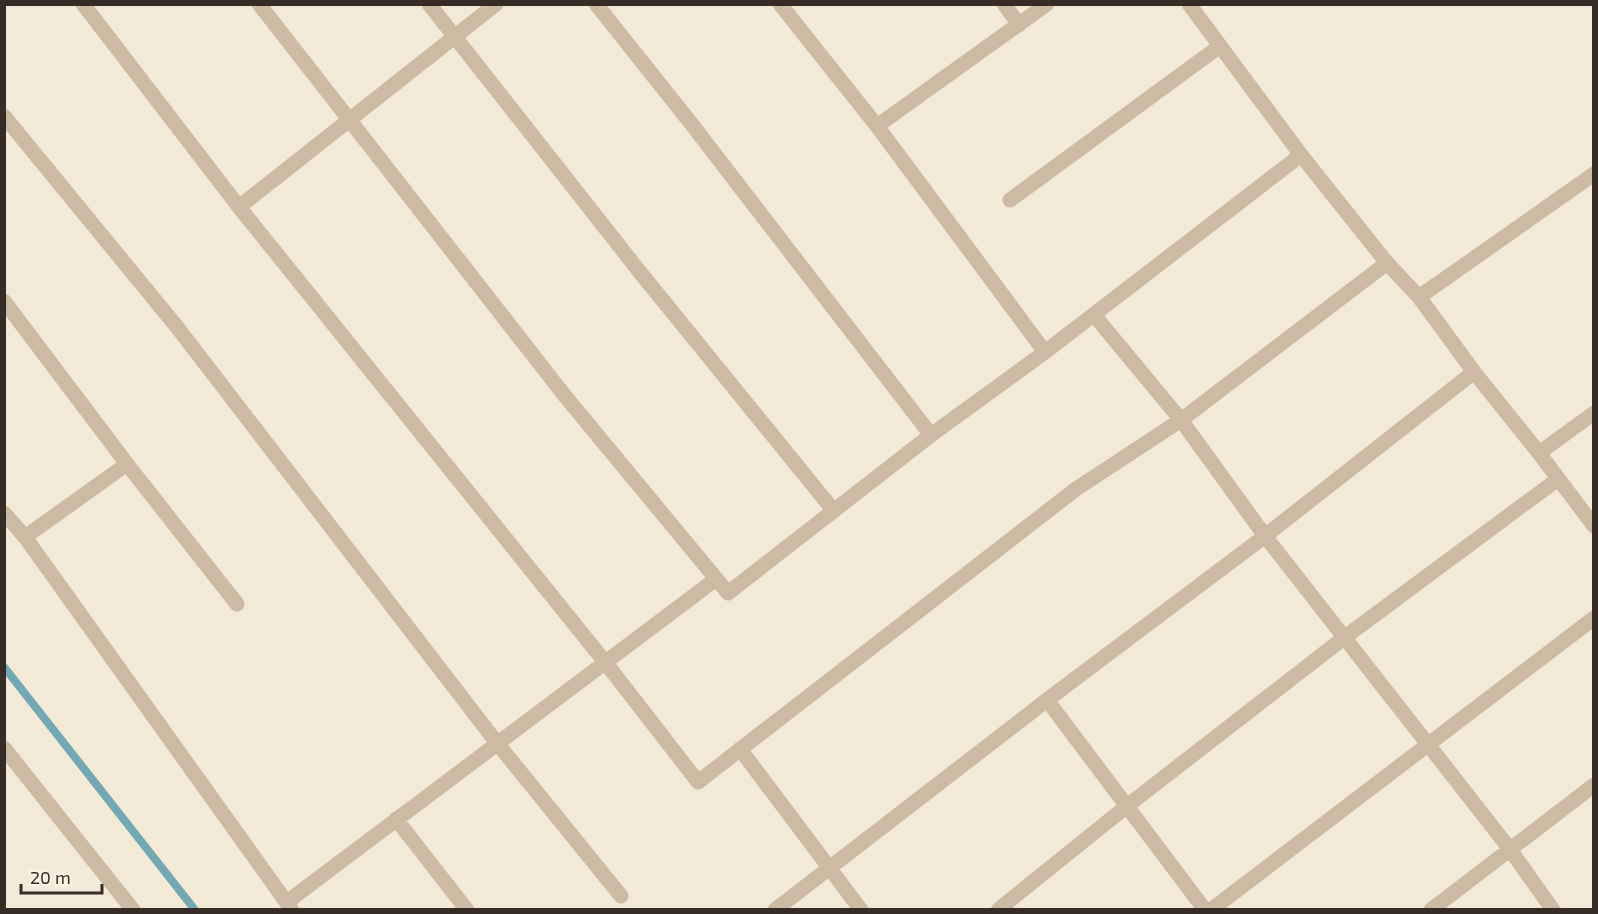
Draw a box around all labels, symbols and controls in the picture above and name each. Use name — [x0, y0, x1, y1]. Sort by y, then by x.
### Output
scale bar — [21, 857, 102, 895]
text: 20 m — [30, 866, 71, 888]

